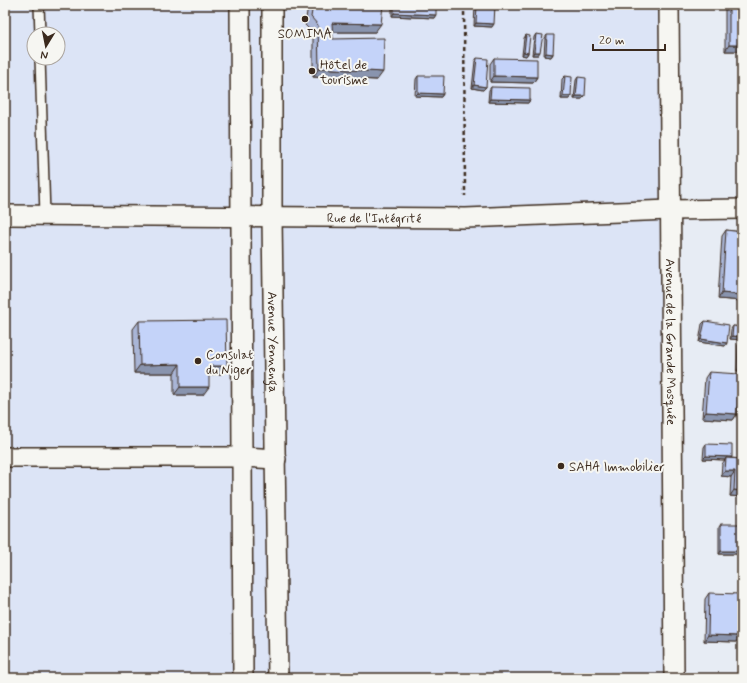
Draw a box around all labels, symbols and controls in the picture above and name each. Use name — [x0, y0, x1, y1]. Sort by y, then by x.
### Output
marker: SOMIMA — [300, 14, 310, 24]
north arrow — [26, 26, 66, 66]
place label: SOMIMA — [278, 26, 332, 43]
scale bar — [593, 26, 665, 52]
text: 20 m — [599, 33, 625, 49]
text: N — [40, 47, 49, 62]
place label: Hôtel de tourisme — [319, 57, 368, 89]
marker: Hôtel de tourisme — [307, 66, 317, 76]
street label: Rue de l'Intégrité — [327, 210, 422, 228]
street label: Avenue de la Grande Mosquée — [661, 258, 679, 426]
street label: Avenue Yennenga — [262, 291, 281, 393]
place label: Consulat du Niger — [206, 347, 253, 380]
marker: Consulat du Niger — [193, 356, 203, 366]
place label: SAHA Immobilier — [569, 459, 665, 476]
marker: SAHA Immobilier — [556, 461, 566, 471]

